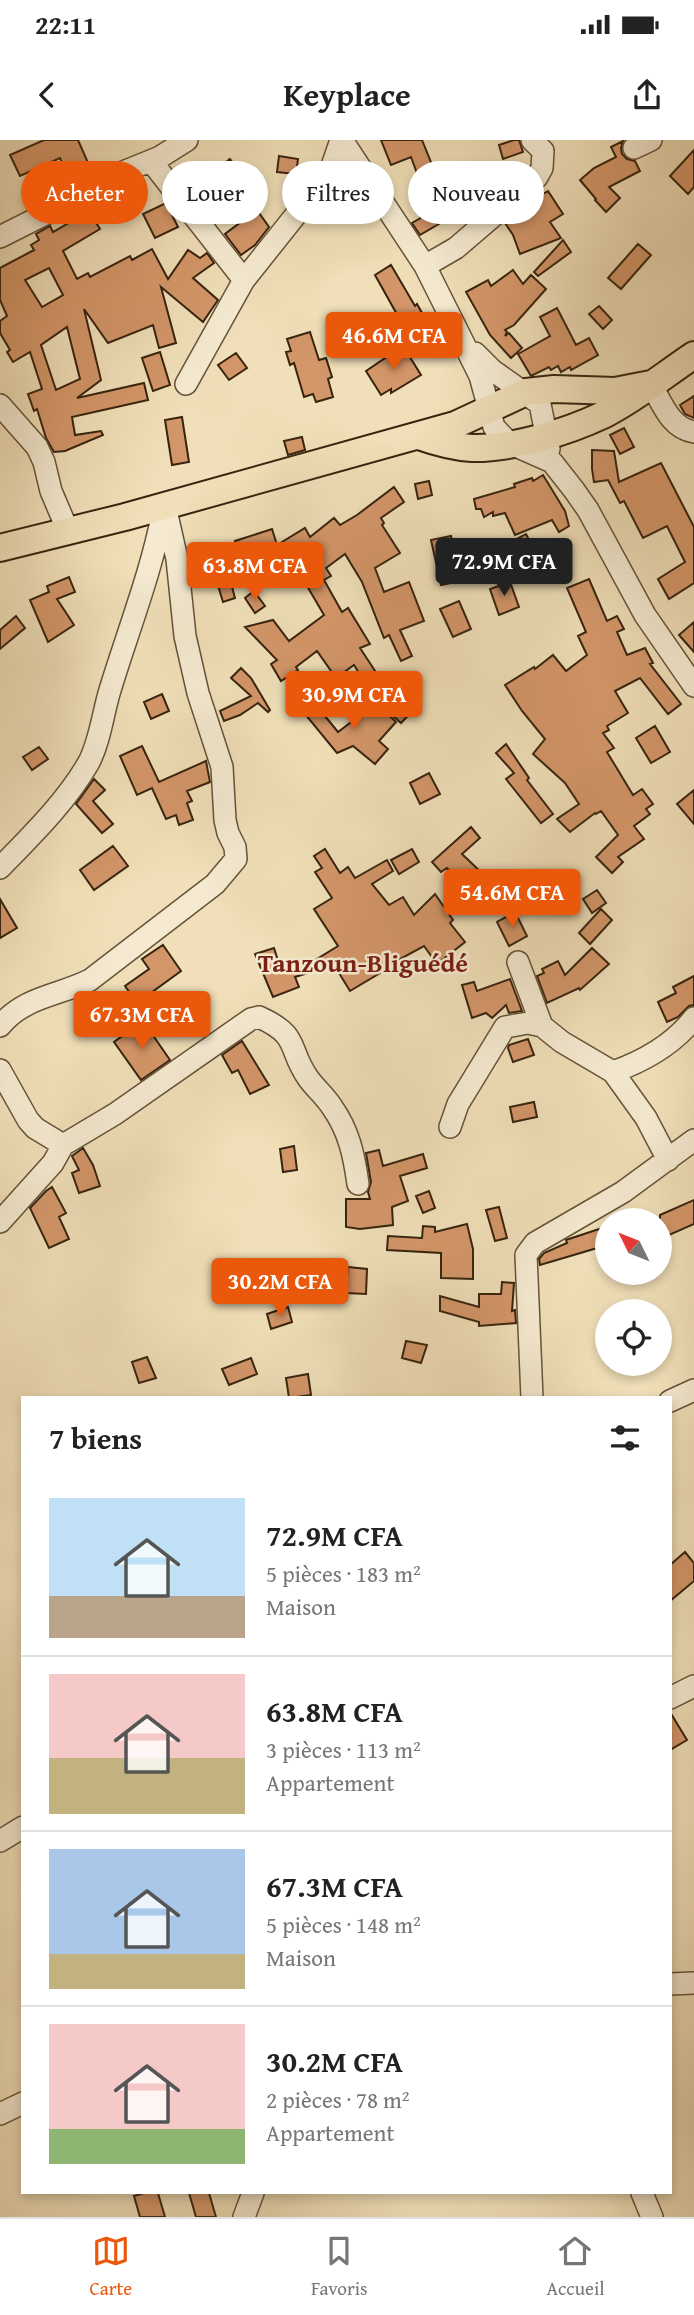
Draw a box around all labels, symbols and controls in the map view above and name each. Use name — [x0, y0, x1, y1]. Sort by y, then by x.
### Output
text: 22:11 — [35, 5, 96, 44]
text: Keyplace — [283, 71, 411, 118]
icon: back — [28, 76, 66, 114]
icon: share — [628, 76, 666, 114]
chip: Acheter — [21, 161, 148, 224]
chip: Louer — [162, 161, 268, 224]
chip: Filtres — [282, 161, 394, 224]
chip: Nouveau — [408, 161, 544, 224]
pin: 46.6M CFA — [314, 313, 474, 372]
text: 46.6M CFA — [341, 318, 447, 351]
pin: 72.9M CFA — [424, 538, 584, 598]
pin: 63.8M CFA — [175, 542, 335, 602]
text: 72.9M CFA — [451, 544, 557, 577]
text: 63.8M CFA — [202, 548, 308, 581]
pin: 30.9M CFA — [274, 672, 434, 731]
text: 30.9M CFA — [301, 677, 407, 710]
pin: 54.6M CFA — [432, 870, 592, 929]
text: 54.6M CFA — [459, 875, 565, 908]
district label: Tanzoun-Bliguédé — [258, 943, 468, 982]
pin: 67.3M CFA — [62, 992, 222, 1051]
text: 67.3M CFA — [89, 997, 195, 1030]
north arrow — [595, 1208, 672, 1284]
map controls — [595, 1208, 672, 1376]
pin: 30.2M CFA — [200, 1258, 360, 1318]
text: 30.2M CFA — [227, 1264, 333, 1297]
button: locate — [595, 1299, 672, 1376]
text: 7 biens — [49, 1416, 142, 1460]
icon: filters — [606, 1419, 644, 1457]
text: 72.9M CFA — [266, 1513, 403, 1557]
icon: home — [105, 1526, 189, 1610]
text: 5 pièces · 183 m² — [266, 1557, 421, 1590]
text: Maison — [266, 1590, 336, 1623]
text: 63.8M CFA — [266, 1689, 403, 1733]
icon: home — [105, 1702, 189, 1786]
text: 3 pièces · 113 m² — [266, 1733, 421, 1766]
text: Appartement — [266, 1766, 395, 1799]
text: 67.3M CFA — [266, 1864, 403, 1908]
icon: home — [105, 1877, 189, 1961]
text: 5 pièces · 148 m² — [266, 1908, 421, 1941]
text: Maison — [266, 1941, 336, 1974]
text: 30.2M CFA — [266, 2039, 403, 2083]
icon: home — [105, 2052, 189, 2136]
text: 2 pièces · 78 m² — [266, 2083, 410, 2116]
text: Appartement — [266, 2116, 395, 2149]
tab: Carte — [89, 2232, 132, 2302]
tab: Favoris — [311, 2232, 368, 2302]
tab: Accueil — [546, 2232, 605, 2302]

